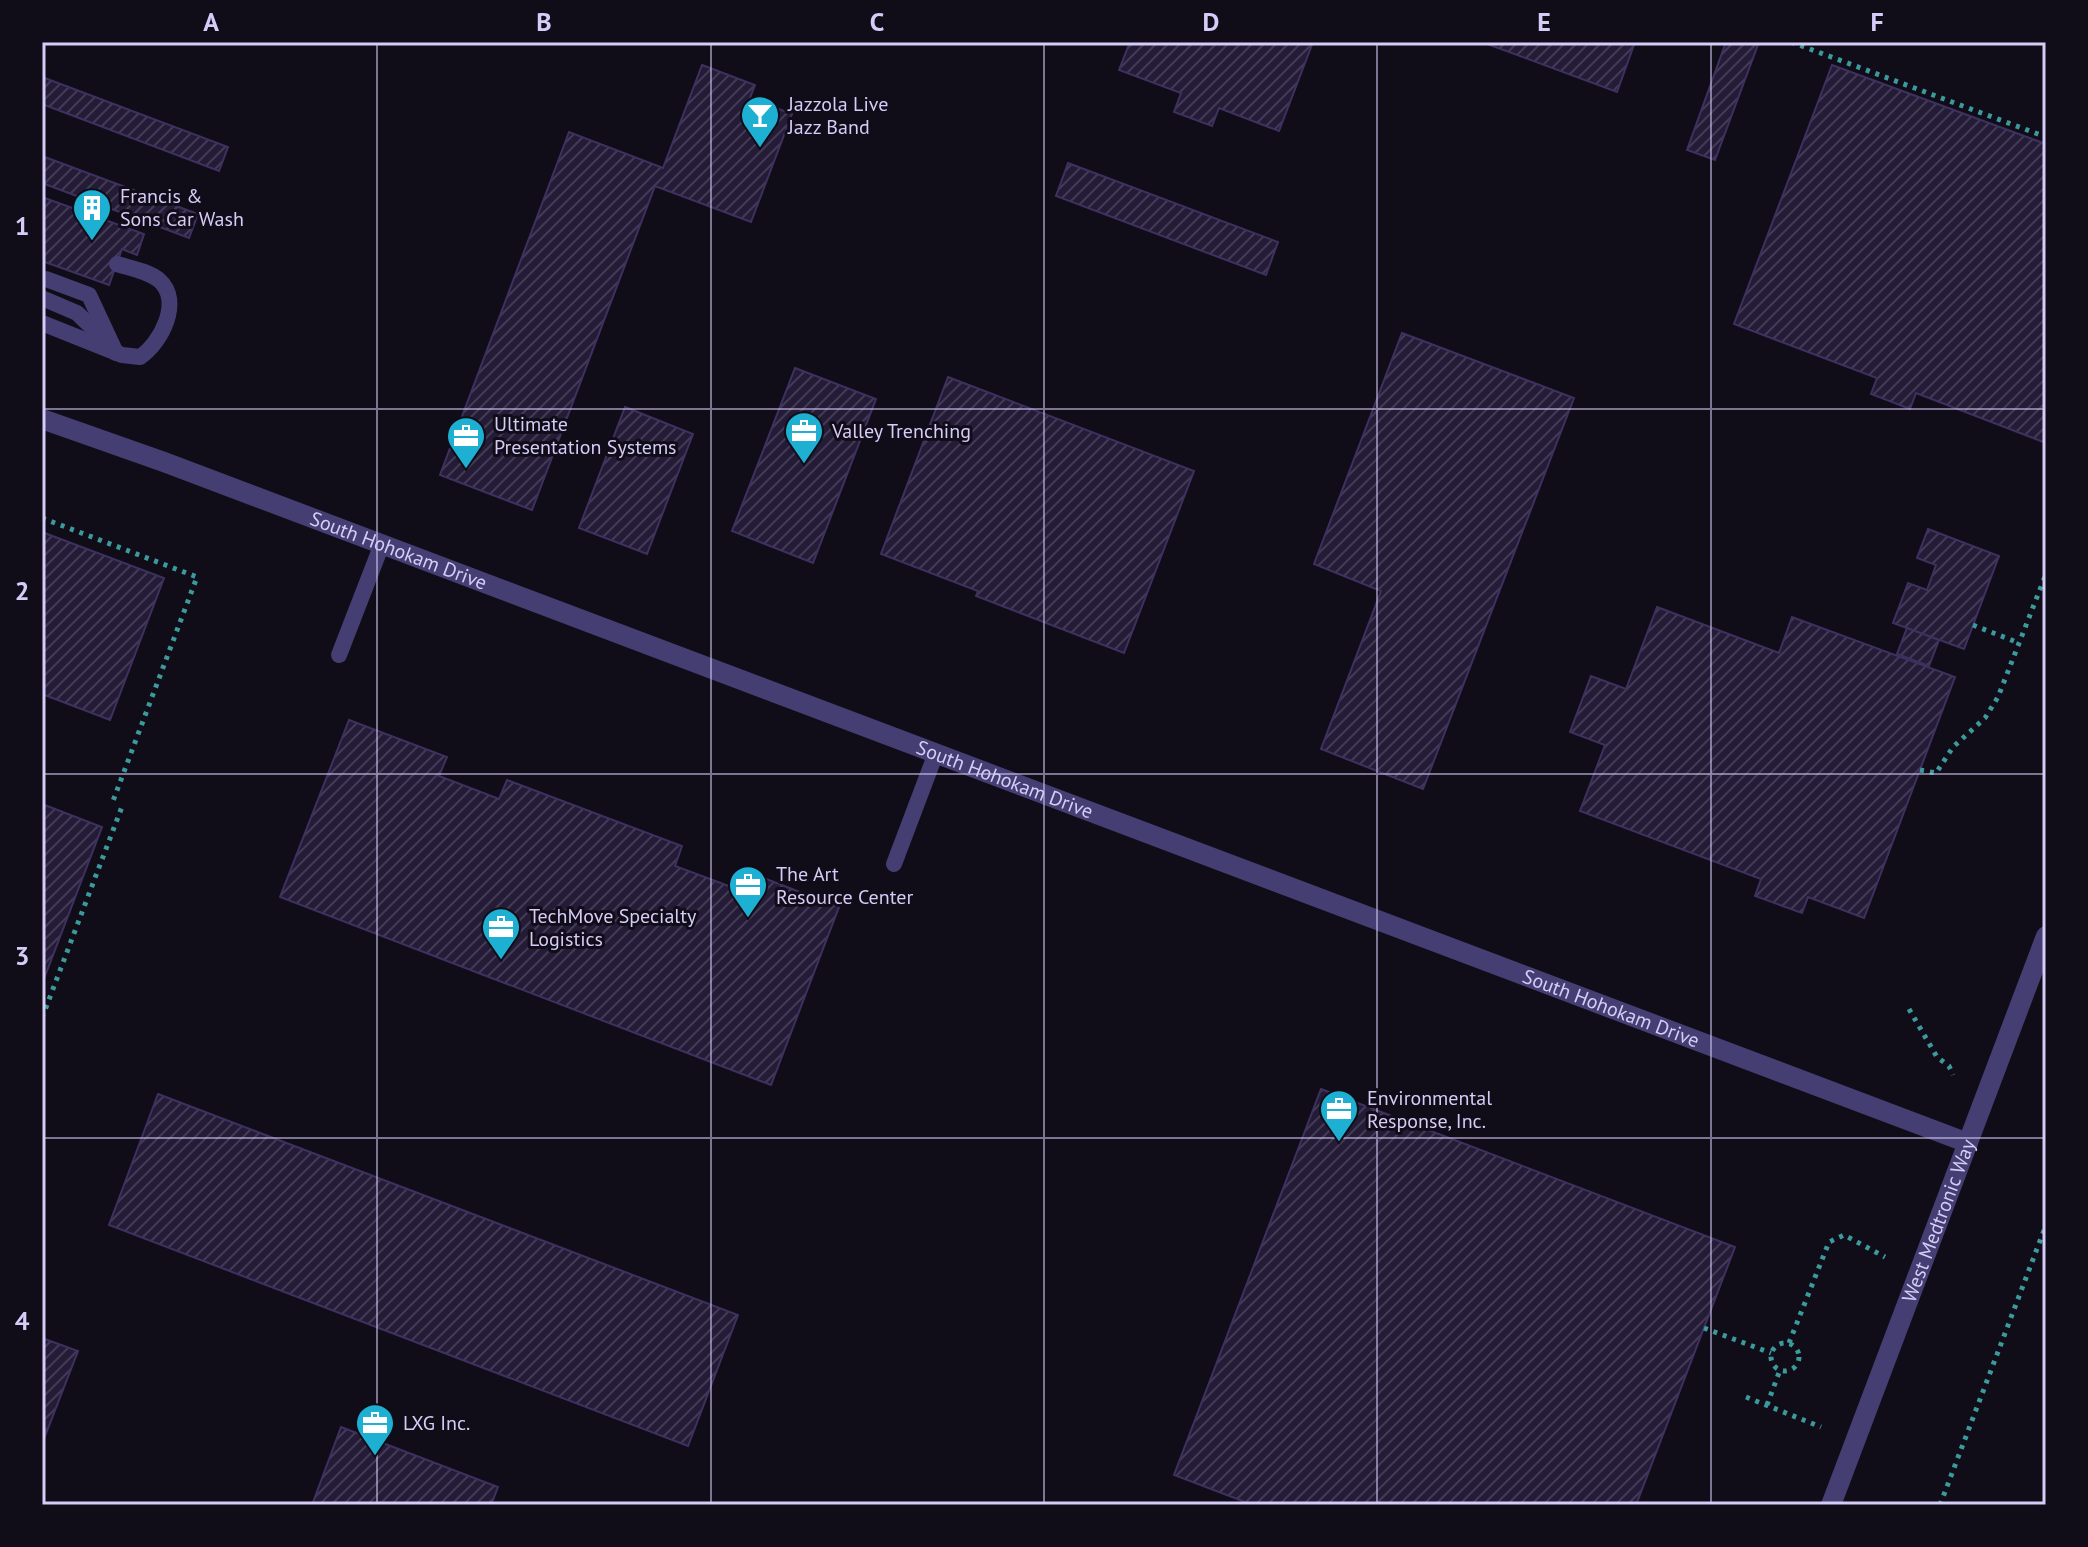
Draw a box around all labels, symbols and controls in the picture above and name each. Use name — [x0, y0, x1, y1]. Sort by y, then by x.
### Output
text: A — [203, 5, 219, 38]
text: B — [536, 5, 552, 38]
text: C — [870, 5, 884, 38]
text: D — [1203, 5, 1219, 38]
text: E — [1537, 5, 1551, 38]
text: F — [1870, 5, 1884, 38]
place label: Jazzola Live Jazz Band — [787, 91, 888, 140]
bar icon: Jazzola Live Jazz Band — [739, 94, 781, 149]
place label: Francis & Sons Car Wash — [120, 183, 244, 232]
building icon: Francis & Sons Car Wash — [71, 187, 113, 242]
text: 1 — [15, 209, 29, 242]
office icon: Valley Trenching — [783, 410, 825, 465]
place label: Ultimate Presentation Systems — [494, 411, 677, 460]
office icon: Ultimate Presentation Systems — [445, 415, 487, 470]
place label: Valley Trenching — [831, 418, 971, 444]
street label: South Hohokam Drive — [306, 505, 491, 596]
text: 2 — [15, 574, 29, 607]
street label: South Hohokam Drive — [913, 734, 1097, 825]
place label: The Art Resource Center — [776, 861, 913, 910]
office icon: The Art Resource Center — [727, 864, 769, 919]
place label: TechMove Specialty Logistics — [529, 903, 697, 952]
office icon: TechMove Specialty Logistics — [480, 906, 522, 961]
text: 3 — [15, 939, 29, 972]
street label: South Hohokam Drive — [1519, 963, 1703, 1053]
place label: Environmental Response, Inc. — [1367, 1085, 1492, 1134]
office icon: Environmental Response, Inc. — [1318, 1088, 1360, 1143]
street label: West Medtronic Way — [1896, 1135, 1981, 1306]
text: 4 — [15, 1304, 30, 1337]
office icon: LXG Inc. — [354, 1402, 396, 1457]
place label: LXG Inc. — [403, 1410, 470, 1436]

